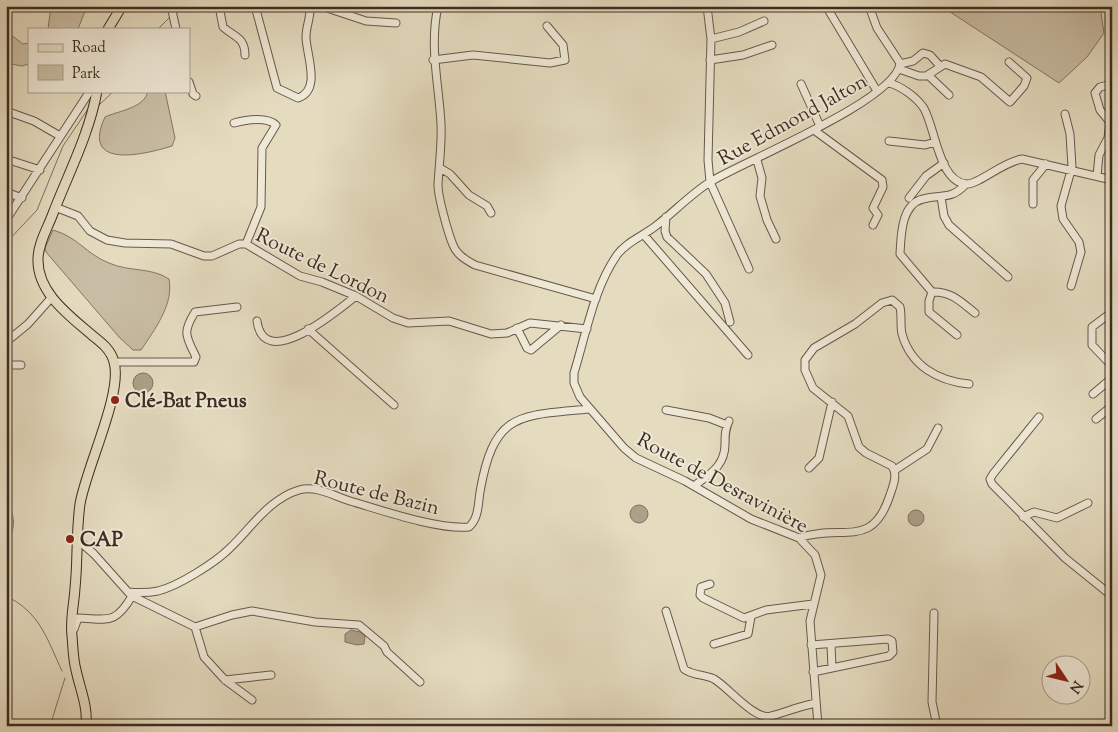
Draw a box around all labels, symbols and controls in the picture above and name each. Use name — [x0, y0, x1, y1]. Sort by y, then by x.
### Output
legend — [28, 28, 190, 92]
text: Road — [72, 38, 106, 59]
text: Park — [72, 64, 101, 85]
street label: Rue Edmond Jalton — [713, 68, 873, 174]
street label: Route de Lordon — [250, 222, 394, 312]
place label: Clé-Bat Pneus — [125, 388, 247, 417]
marker: Clé-Bat Pneus — [109, 394, 121, 406]
street label: Route de Desravinière — [631, 427, 813, 542]
street label: Route de Bazin — [311, 465, 442, 524]
place label: CAP — [80, 527, 123, 556]
marker: CAP — [64, 533, 76, 545]
north arrow — [1040, 654, 1090, 704]
text: N — [1064, 676, 1086, 697]

